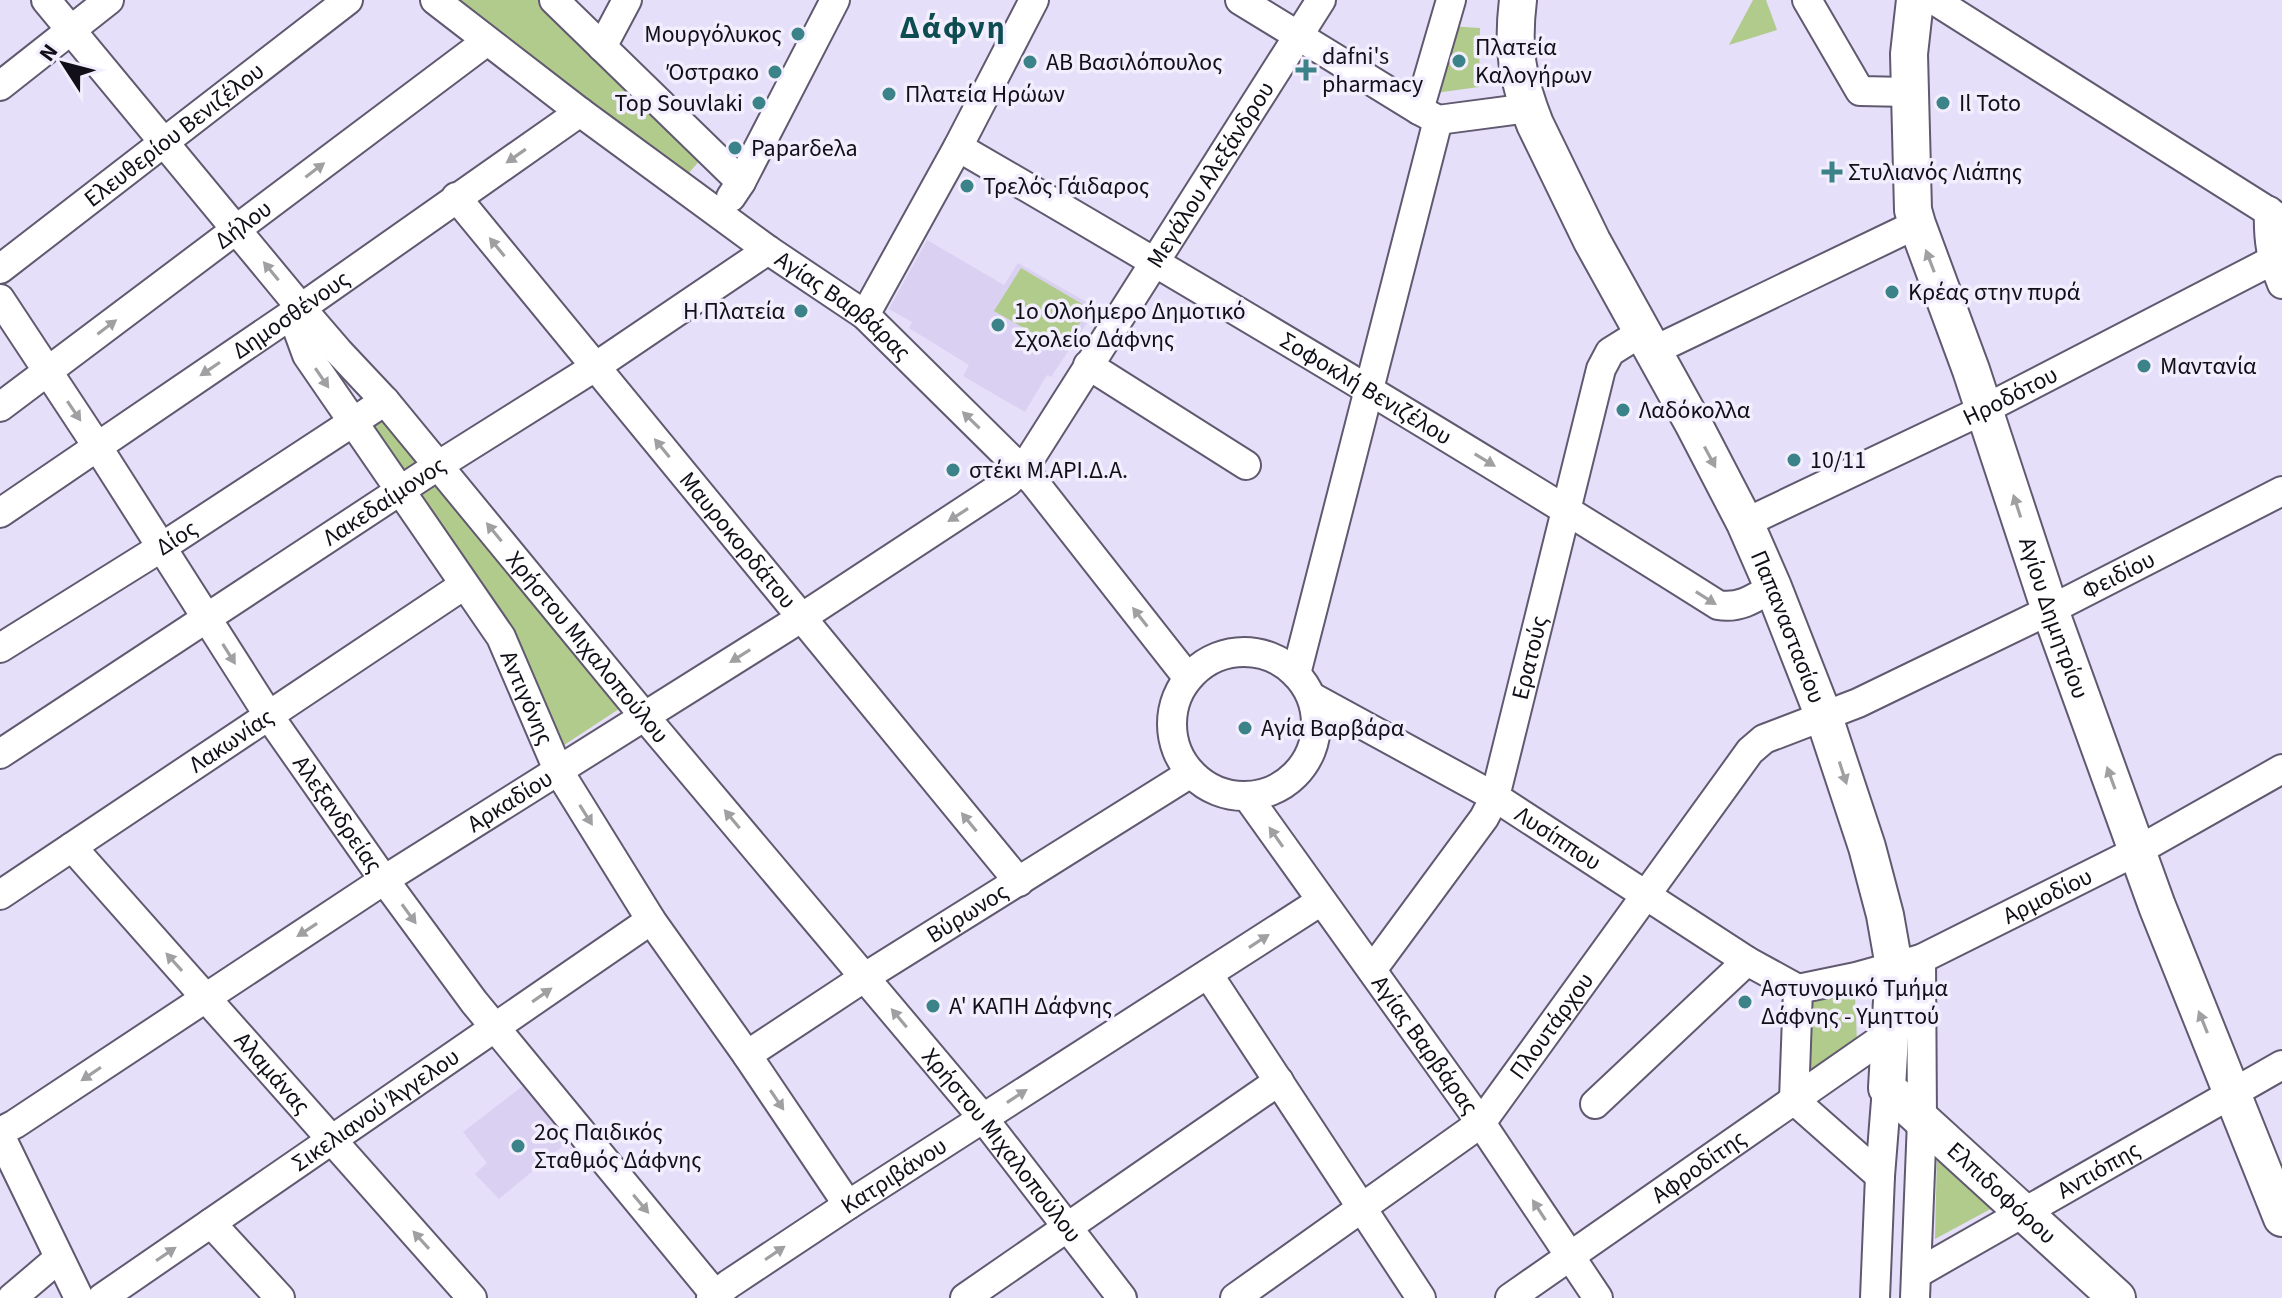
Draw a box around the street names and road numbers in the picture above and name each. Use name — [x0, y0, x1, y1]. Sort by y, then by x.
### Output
street label: Ελευθερίου Βενιζέλου — [77, 53, 272, 215]
street label: Μεγάλου Αλεξάνδρου — [1138, 74, 1283, 275]
street label: Δήλου — [207, 191, 279, 258]
street label: Αγίας Βαρβάρας — [768, 242, 919, 369]
street label: Δημοσθένους — [225, 262, 357, 368]
street label: Σοφοκλή Βενιζέλου — [1273, 323, 1459, 454]
street label: Ηροδότου — [1957, 357, 2064, 435]
street label: Λακεδαίμονος — [316, 448, 453, 554]
street label: Μαυροκορδάτου — [671, 464, 805, 616]
street label: Δίος — [149, 511, 204, 564]
street label: Αγίου Δημητρίου — [2010, 533, 2098, 704]
street label: Φειδίου — [2075, 542, 2161, 608]
street label: Χρήστου Μιχαλοπούλου — [498, 543, 677, 751]
street label: Παπαναστασίου — [1741, 544, 1834, 708]
street label: Ερατούς — [1502, 612, 1557, 703]
street label: Αντιγόνης — [491, 645, 563, 750]
street label: Λακωνίας — [182, 700, 280, 782]
street label: Αλεξανδρείας — [284, 748, 391, 880]
street label: Αρκαδίου — [460, 761, 559, 841]
street label: Λυσίππου — [1508, 797, 1608, 879]
street label: Αρμοδίου — [1997, 859, 2098, 933]
street label: Βύρωνος — [920, 874, 1015, 952]
street label: Πλουτάρχου — [1501, 965, 1602, 1087]
street label: Αγίας Βαρβάρας — [1363, 968, 1487, 1122]
street label: Αλαμάνας — [226, 1024, 319, 1122]
street label: Σικελιανού Άγγελου — [284, 1039, 467, 1180]
street label: Χρήστου Μιχαλοπούλου — [914, 1040, 1090, 1250]
street label: Αφροδίτης — [1644, 1121, 1753, 1212]
street label: Κατριβάνου — [834, 1128, 954, 1223]
street label: Αντιόπης — [2050, 1132, 2146, 1208]
street label: Ελπιδοφόρου — [1939, 1133, 2064, 1252]

